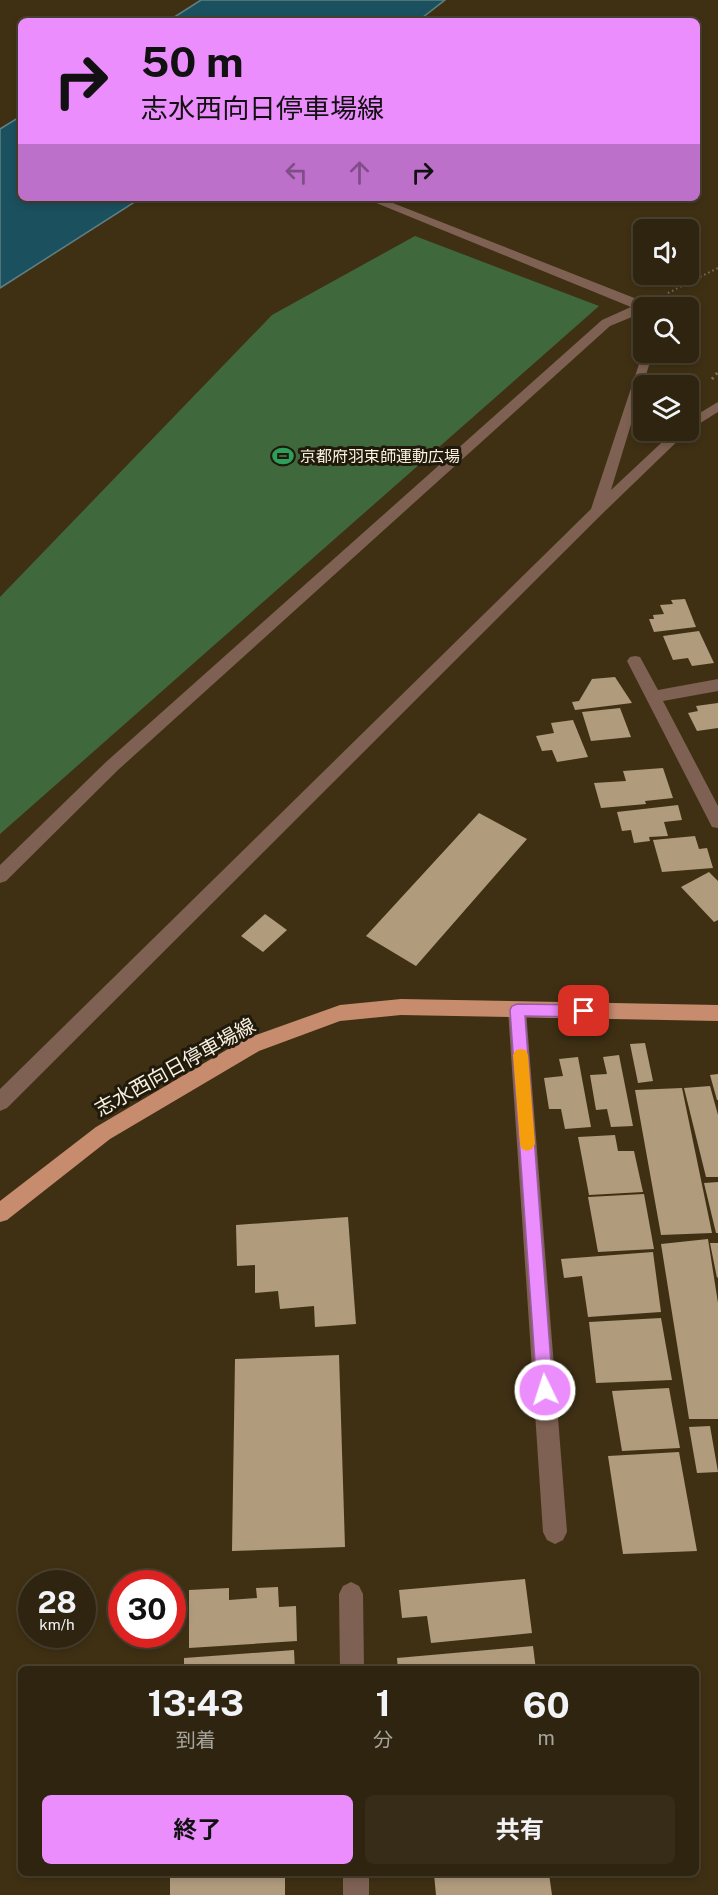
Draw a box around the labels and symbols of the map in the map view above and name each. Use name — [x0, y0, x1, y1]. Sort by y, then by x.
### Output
sports icon: 京都府羽束師運動広場 — [271, 444, 295, 468]
place label: 京都府羽束師運動広場 — [300, 447, 460, 466]
pin — [558, 985, 609, 1036]
street label: 志水西向日停車場線 — [90, 1013, 260, 1121]
position arrow — [513, 1358, 577, 1422]
speed limit sign: 30 — [108, 1570, 186, 1648]

